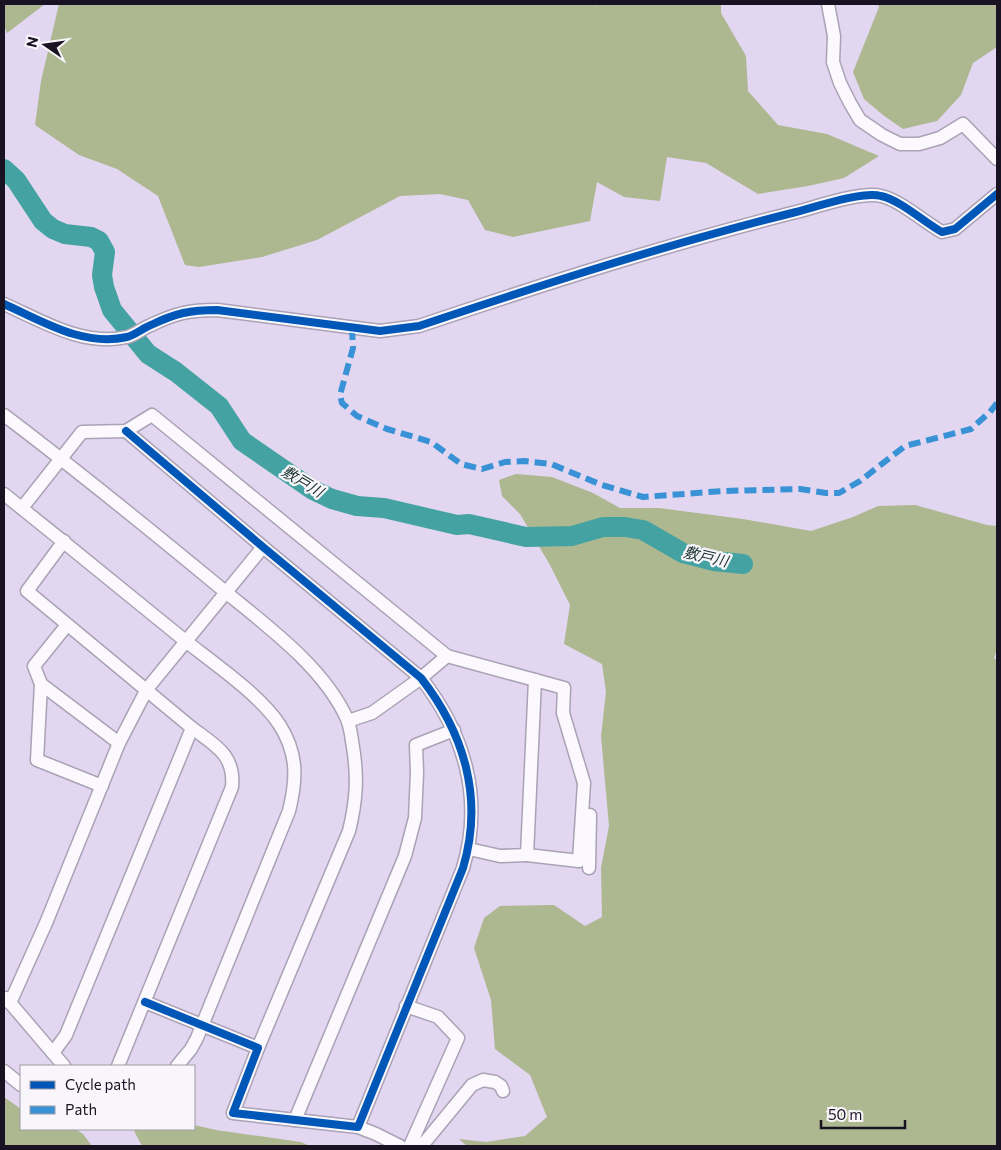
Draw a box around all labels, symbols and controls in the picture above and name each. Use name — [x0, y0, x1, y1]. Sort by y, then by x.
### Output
north arrow — [20, 20, 70, 70]
text: N — [22, 35, 41, 49]
water label: 敷戸川 — [279, 462, 329, 501]
water label: 敷戸川 — [682, 542, 732, 570]
legend — [20, 1065, 195, 1130]
text: Cycle path — [65, 1075, 136, 1093]
scale bar — [821, 1098, 905, 1130]
text: Path — [65, 1100, 97, 1118]
text: 50 m — [828, 1105, 862, 1123]

